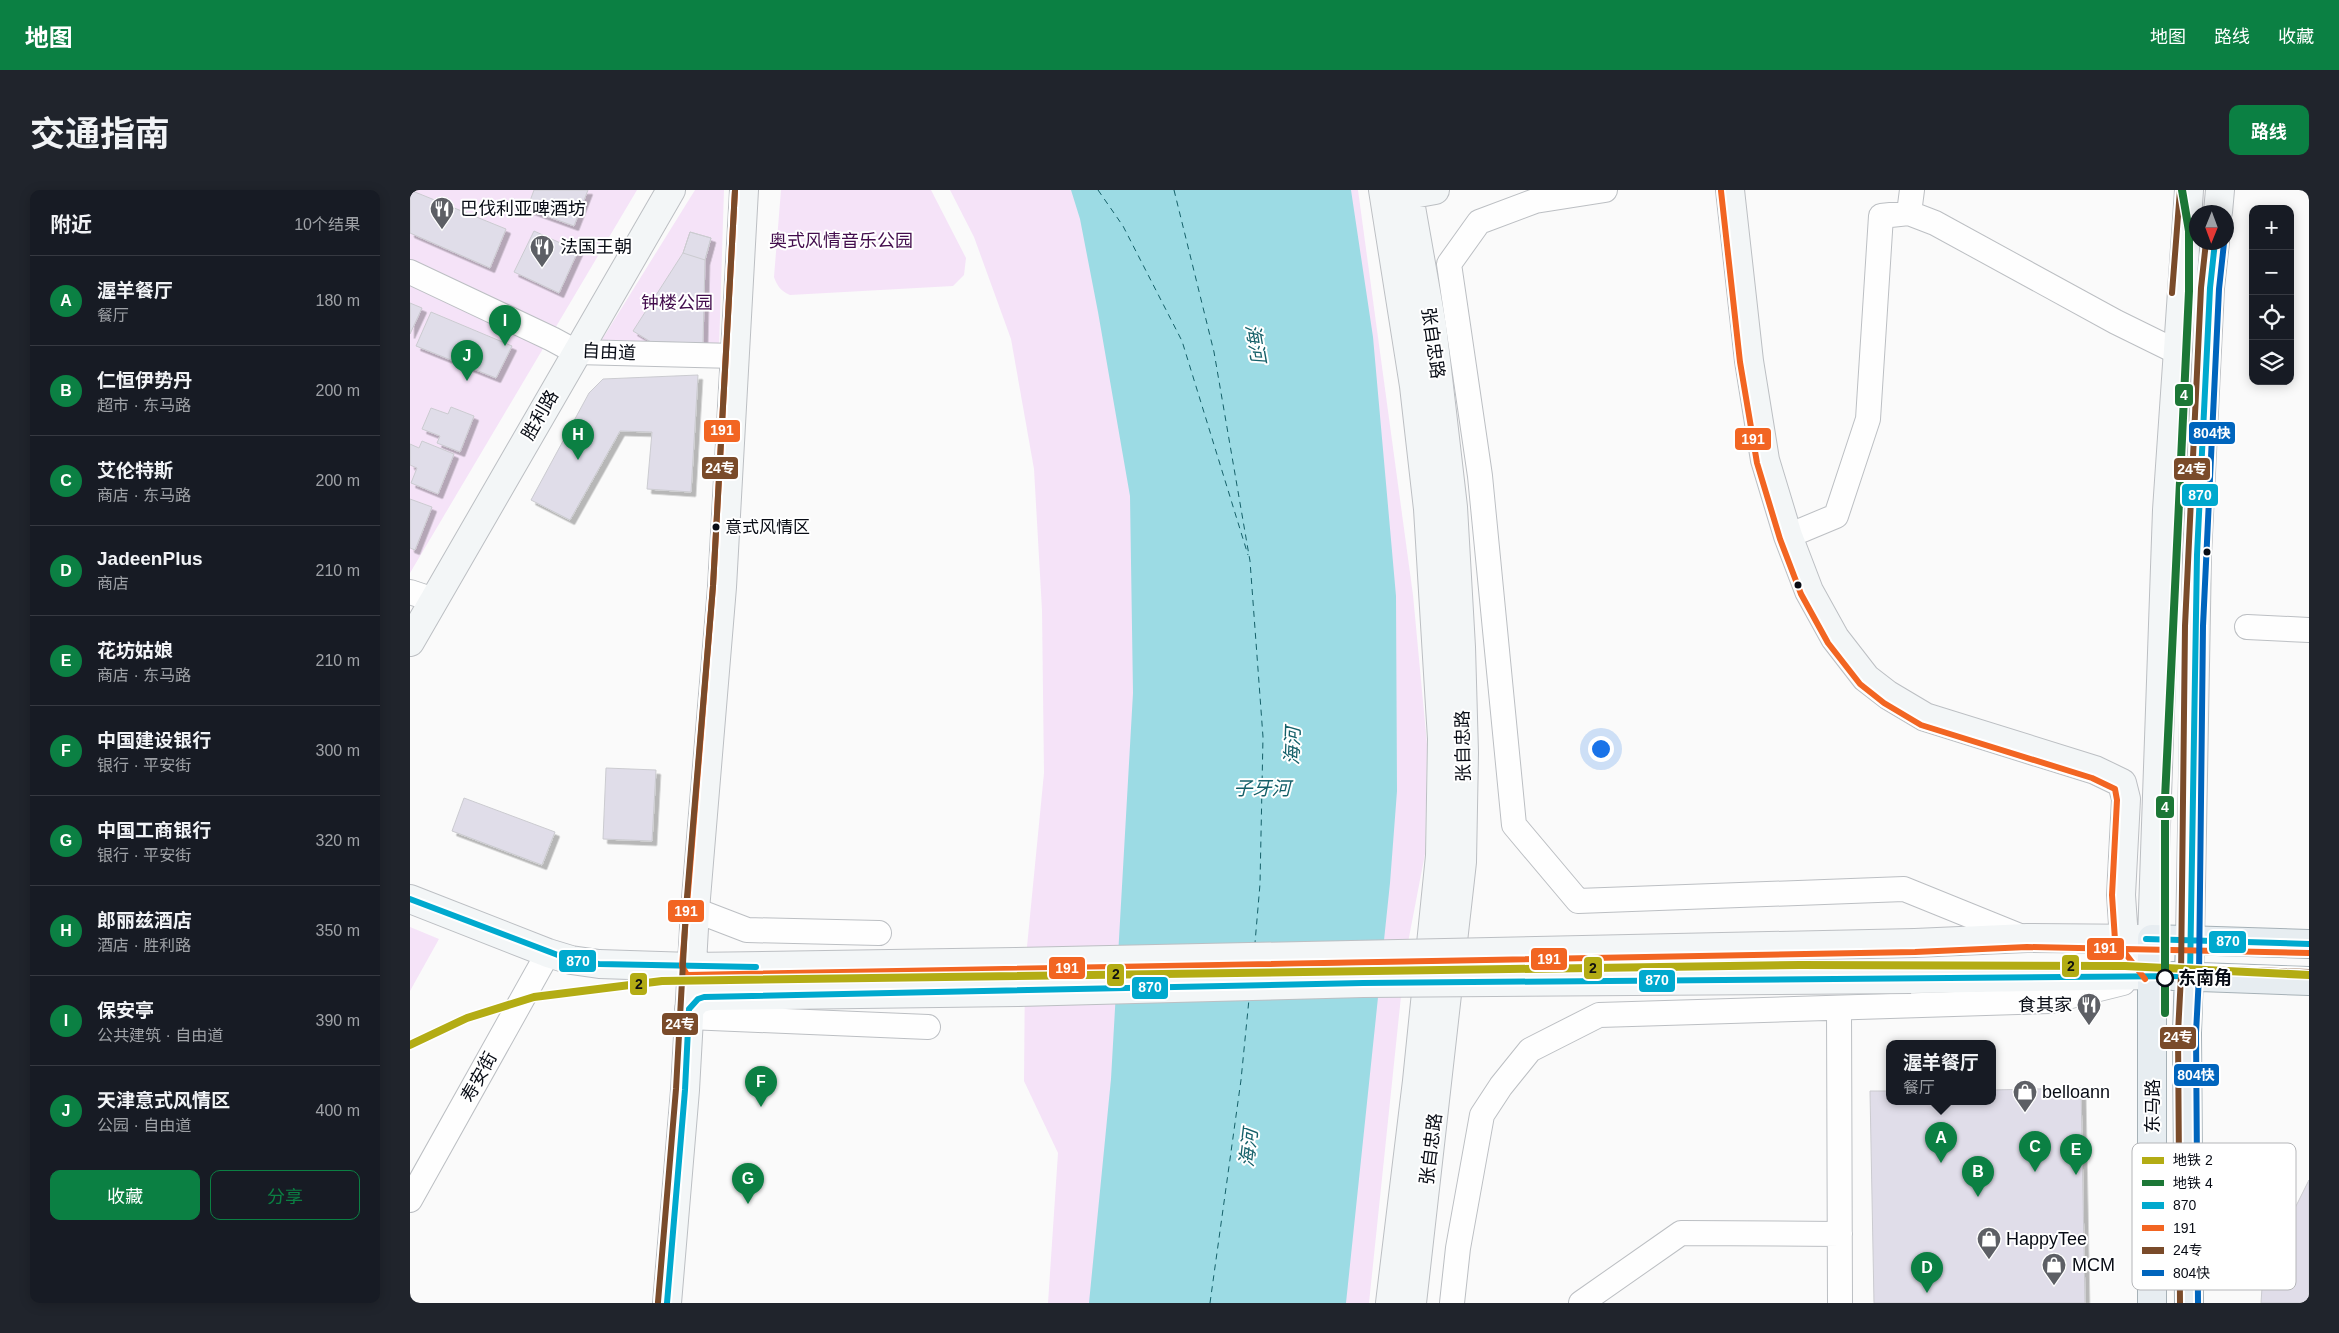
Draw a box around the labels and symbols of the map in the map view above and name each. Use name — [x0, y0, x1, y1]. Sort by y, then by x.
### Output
restaurant icon: 巴伐利亚啤酒坊 — [429, 196, 455, 230]
place label: 巴伐利亚啤酒坊 — [460, 199, 586, 219]
north arrow — [2189, 205, 2234, 250]
park label: 奥式风情音乐公园 — [769, 231, 913, 251]
restaurant icon: 法国王朝 — [529, 234, 555, 268]
place label: 法国王朝 — [560, 237, 632, 257]
park label: 钟楼公园 — [641, 293, 713, 313]
pin: I — [489, 305, 521, 346]
street label: 张自忠路 — [1418, 306, 1448, 380]
water label: 海河 — [1242, 323, 1270, 368]
pin: J — [451, 340, 483, 381]
street label: 自由道 — [582, 341, 636, 363]
line badge: 4 — [2174, 383, 2194, 407]
street label: 胜利路 — [518, 387, 562, 443]
text: 4 — [2180, 387, 2188, 403]
pin: H — [562, 419, 594, 460]
line badge: 191 — [703, 419, 741, 443]
line badge: 804快 — [2188, 421, 2236, 445]
text: 191 — [710, 422, 734, 438]
text: 804快 — [2193, 425, 2231, 441]
line badge: 191 — [1734, 427, 1772, 451]
text: 191 — [1741, 431, 1765, 447]
line badge: 24专 — [701, 456, 739, 480]
line badge: 24专 — [2173, 457, 2211, 481]
text: 24专 — [705, 460, 735, 476]
text: 24专 — [2177, 461, 2207, 477]
line badge: 870 — [2181, 483, 2219, 507]
text: 870 — [2188, 487, 2212, 503]
place label: 意式风情区 — [725, 518, 810, 537]
marker: 意式风情区 — [711, 522, 721, 532]
unlabelled marker — [2202, 547, 2212, 557]
unlabelled marker — [1793, 580, 1803, 590]
street label: 张自忠路 — [1452, 710, 1474, 782]
water label: 海河 — [1281, 723, 1304, 765]
your location — [1588, 736, 1614, 762]
water label: 子牙河 — [1233, 778, 1294, 799]
line badge: 4 — [2155, 795, 2175, 819]
text: 4 — [2161, 799, 2169, 815]
line badge: 191 — [667, 899, 705, 923]
text: 191 — [674, 903, 698, 919]
line badge: 870 — [2208, 930, 2247, 954]
text: 870 — [2216, 933, 2240, 949]
line badge: 191 — [2086, 937, 2125, 961]
text: 191 — [2093, 940, 2117, 956]
line badge: 191 — [1530, 947, 1568, 971]
line badge: 870 — [558, 949, 597, 973]
text: 191 — [1537, 951, 1561, 967]
text: 870 — [566, 953, 590, 969]
line badge: 2 — [2061, 954, 2080, 978]
line badge: 191 — [1048, 956, 1086, 980]
line badge: 2 — [1583, 956, 1603, 980]
text: 2 — [2067, 958, 2075, 974]
text: 191 — [1055, 960, 1079, 976]
text: 2 — [1589, 960, 1597, 976]
line badge: 2 — [1106, 963, 1125, 987]
text: 2 — [1112, 966, 1120, 982]
place label: 东南角 — [2178, 967, 2232, 988]
line badge: 870 — [1638, 969, 1676, 993]
marker: 东南角 — [2156, 969, 2174, 987]
line badge: 2 — [629, 972, 648, 996]
text: 870 — [1645, 972, 1669, 988]
text: 2 — [635, 976, 643, 992]
line badge: 870 — [1131, 976, 1169, 1000]
text: 870 — [1138, 979, 1162, 995]
restaurant icon: 食其家 — [2076, 992, 2102, 1026]
place label: 食其家 — [2018, 995, 2072, 1015]
line badge: 24专 — [661, 1012, 699, 1036]
text: 24专 — [665, 1016, 695, 1032]
line badge: 24专 — [2159, 1026, 2197, 1050]
text: 24专 — [2163, 1029, 2193, 1045]
street label: 寿安街 — [457, 1049, 501, 1105]
line badge: 804快 — [2173, 1063, 2220, 1087]
pin: F — [745, 1066, 777, 1107]
text: 804快 — [2177, 1067, 2215, 1083]
shop icon: belloann — [2012, 1079, 2038, 1113]
street label: 东马路 — [2143, 1079, 2163, 1133]
place label: belloann — [2042, 1082, 2110, 1102]
street label: 张自忠路 — [1417, 1112, 1445, 1186]
pin: A — [1925, 1122, 1957, 1163]
water label: 海河 — [1236, 1124, 1262, 1168]
pin: C — [2019, 1131, 2051, 1172]
pin: E — [2060, 1134, 2092, 1175]
legend — [2132, 1143, 2296, 1290]
text: 地铁 2 — [2173, 1152, 2213, 1168]
pin: B — [1962, 1156, 1994, 1197]
pin: G — [732, 1163, 764, 1204]
text: 地铁 4 — [2173, 1175, 2213, 1191]
text: 870 — [2173, 1197, 2197, 1213]
text: 191 — [2173, 1220, 2197, 1236]
shop icon: HappyTee — [1976, 1226, 2002, 1260]
place label: HappyTee — [2006, 1229, 2087, 1249]
text: 24专 — [2173, 1242, 2203, 1258]
pin: D — [1911, 1252, 1943, 1293]
shop icon: MCM — [2041, 1252, 2067, 1286]
place label: MCM — [2072, 1255, 2115, 1275]
text: 804快 — [2173, 1265, 2210, 1281]

